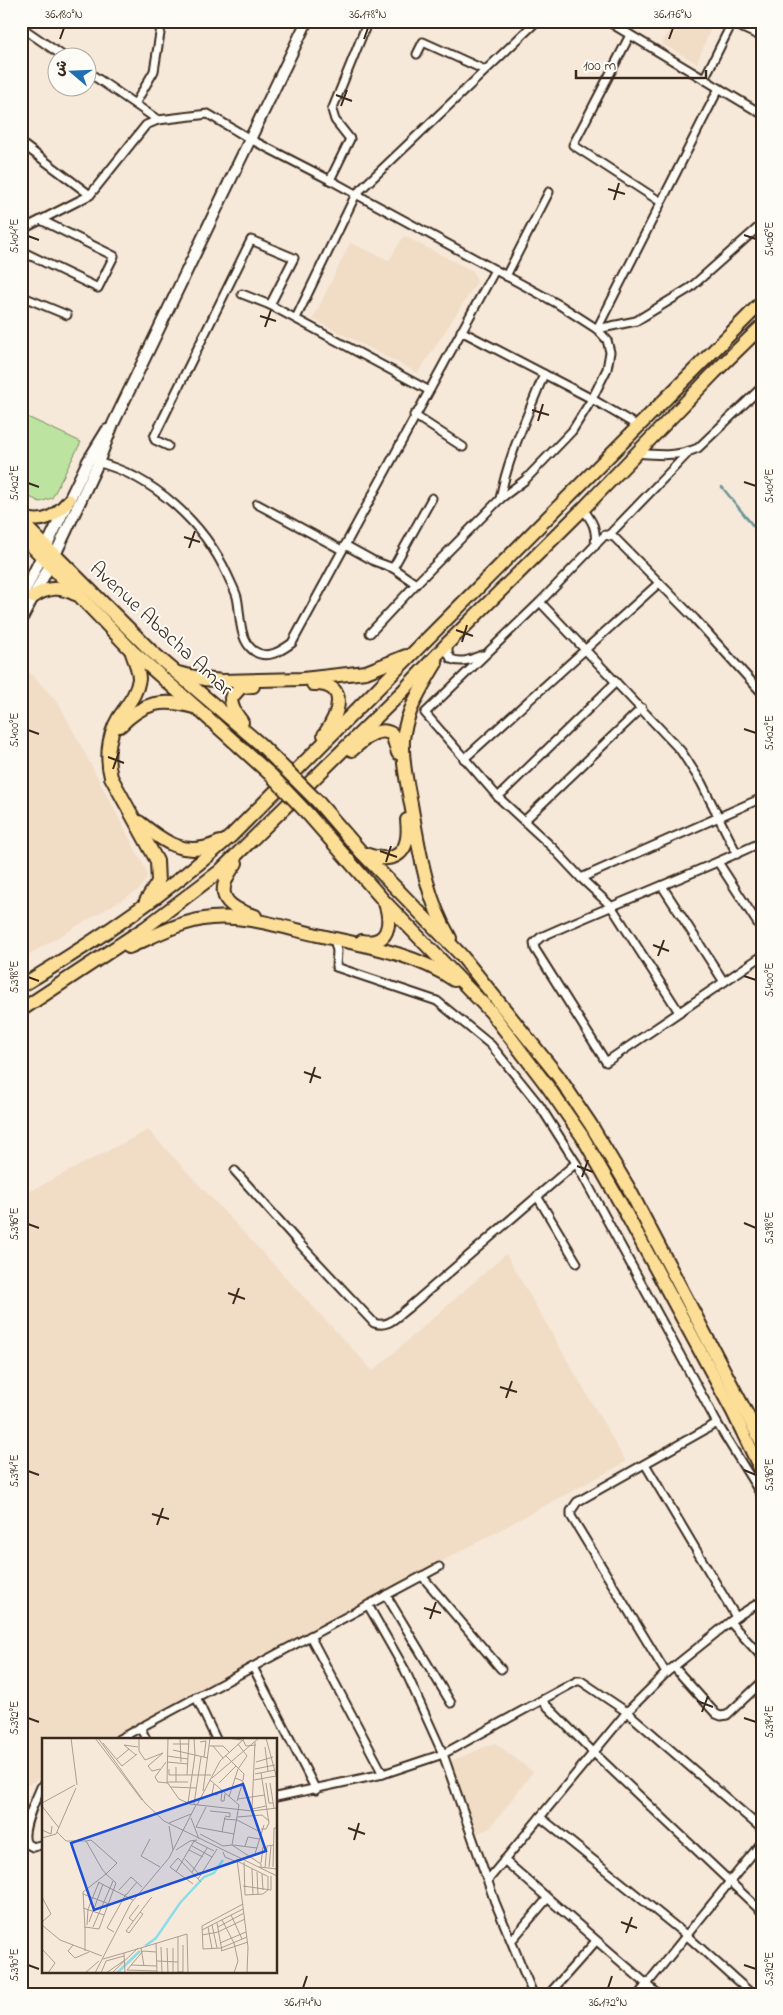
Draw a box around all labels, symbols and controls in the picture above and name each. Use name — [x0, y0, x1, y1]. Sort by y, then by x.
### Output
text: 36.180°N — [45, 6, 83, 24]
text: 36.178°N — [349, 6, 387, 24]
text: 36.176°N — [654, 6, 692, 24]
north arrow — [48, 48, 98, 98]
scale bar — [576, 48, 706, 80]
text: 100 m — [583, 55, 616, 77]
text: ش — [49, 58, 74, 79]
text: 5.404°E — [6, 219, 24, 253]
text: 5.406°E — [761, 221, 779, 257]
text: 5.402°E — [6, 465, 24, 501]
text: 5.404°E — [761, 469, 779, 503]
street label: Avenue Abacha Amar — [82, 555, 239, 704]
text: 5.400°E — [6, 712, 24, 748]
text: 5.402°E — [761, 715, 779, 751]
text: 5.398°E — [6, 961, 24, 993]
text: 5.400°E — [761, 962, 779, 998]
text: 5.396°E — [6, 1207, 24, 1241]
text: 5.398°E — [761, 1212, 779, 1244]
text: 5.394°E — [6, 1454, 24, 1488]
text: 5.396°E — [761, 1458, 779, 1492]
text: 5.392°E — [6, 1701, 24, 1735]
text: 5.394°E — [761, 1705, 779, 1739]
inset map — [42, 1738, 278, 1972]
text: 5.390°E — [6, 1948, 24, 1982]
text: 5.392°E — [761, 1952, 779, 1986]
text: 36.174°N — [284, 1994, 322, 2012]
text: 36.172°N — [589, 1994, 627, 2012]

